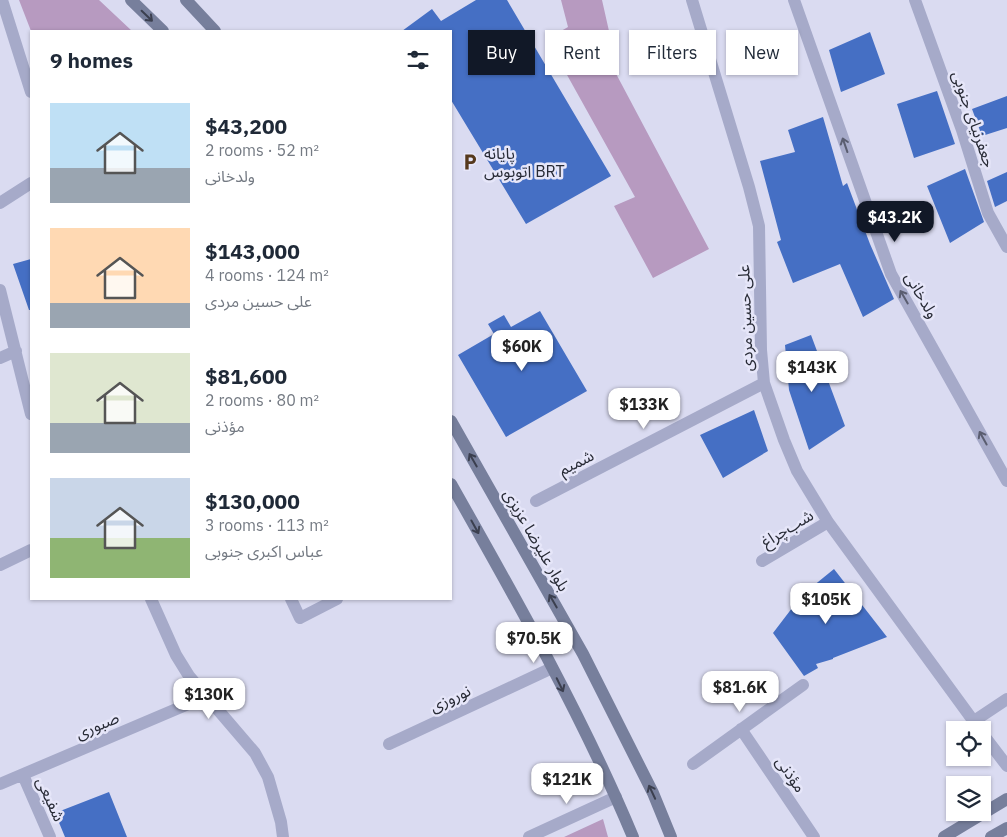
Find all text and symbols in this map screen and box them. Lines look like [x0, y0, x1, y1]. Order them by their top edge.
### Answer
one-way arrow [140, 10, 153, 22]
chip: Buy [468, 30, 535, 75]
chip: Rent [545, 30, 619, 75]
chip: Filters [629, 30, 716, 75]
chip: New [726, 30, 798, 75]
text: 9 homes [50, 46, 133, 74]
icon: filters [404, 46, 432, 74]
street label: جعفرنیای جنوبی [948, 68, 1000, 170]
text: $43,200 [205, 112, 287, 140]
icon: home [90, 123, 150, 183]
one-way arrow [840, 138, 849, 154]
text: 2 rooms · 52 m² [205, 140, 319, 160]
place label: پایانه اتوبوس BRT [484, 143, 565, 181]
parking icon: پایانه اتوبوس BRT [460, 152, 480, 172]
text: ولدخانی [205, 166, 255, 186]
pin: $43.2K [854, 200, 936, 243]
text: $43.2K [868, 207, 922, 227]
text: $143,000 [205, 237, 300, 265]
icon: home [90, 248, 150, 308]
street label: علی حسین مردی [733, 264, 757, 372]
text: 4 rooms · 124 m² [205, 265, 329, 285]
street label: ولدخانی [901, 268, 943, 322]
one-way arrow [898, 290, 908, 304]
text: علی حسین مردی [205, 291, 312, 311]
pin: $60K [492, 330, 552, 372]
text: $60K [502, 336, 542, 356]
pin: $143K [777, 350, 847, 393]
text: $143K [787, 357, 837, 377]
text: $81,600 [205, 362, 287, 390]
icon: home [90, 373, 150, 433]
pin: $133K [609, 388, 679, 430]
text: 2 rooms · 80 m² [205, 390, 319, 410]
text: $133K [619, 394, 669, 414]
text: مؤذنی [205, 416, 245, 436]
one-way arrow [978, 432, 988, 446]
street label: شمیم [555, 445, 598, 482]
one-way arrow [468, 452, 478, 467]
street label: بلوار علیرضا عزیزی [500, 485, 574, 595]
text: $130,000 [205, 487, 300, 515]
icon: home [90, 498, 150, 558]
street label: شب‌چراغ [757, 505, 818, 554]
text: 3 rooms · 113 m² [205, 515, 329, 535]
one-way arrow [470, 519, 480, 534]
text: عباس اکبری جنوبی [205, 541, 323, 561]
pin: $105K [791, 582, 861, 625]
text: $105K [801, 589, 851, 609]
one-way arrow [548, 595, 558, 609]
pin: $70.5K [493, 622, 575, 664]
text: $70.5K [507, 628, 561, 648]
pin: $81.6K [699, 670, 781, 713]
one-way arrow [556, 677, 566, 692]
text: $81.6K [713, 677, 767, 697]
pin: $130K [174, 678, 244, 720]
street label: نوروزی [426, 680, 474, 716]
text: $130K [184, 684, 234, 704]
street label: صبوری [72, 707, 122, 743]
map controls [946, 721, 991, 821]
button: locate [946, 721, 991, 766]
street label: مؤذنی [772, 752, 810, 796]
pin: $121K [532, 762, 602, 805]
text: $121K [542, 769, 592, 789]
street label: شفیعی [32, 774, 70, 824]
button: layers [946, 776, 991, 821]
one-way arrow [647, 785, 657, 800]

